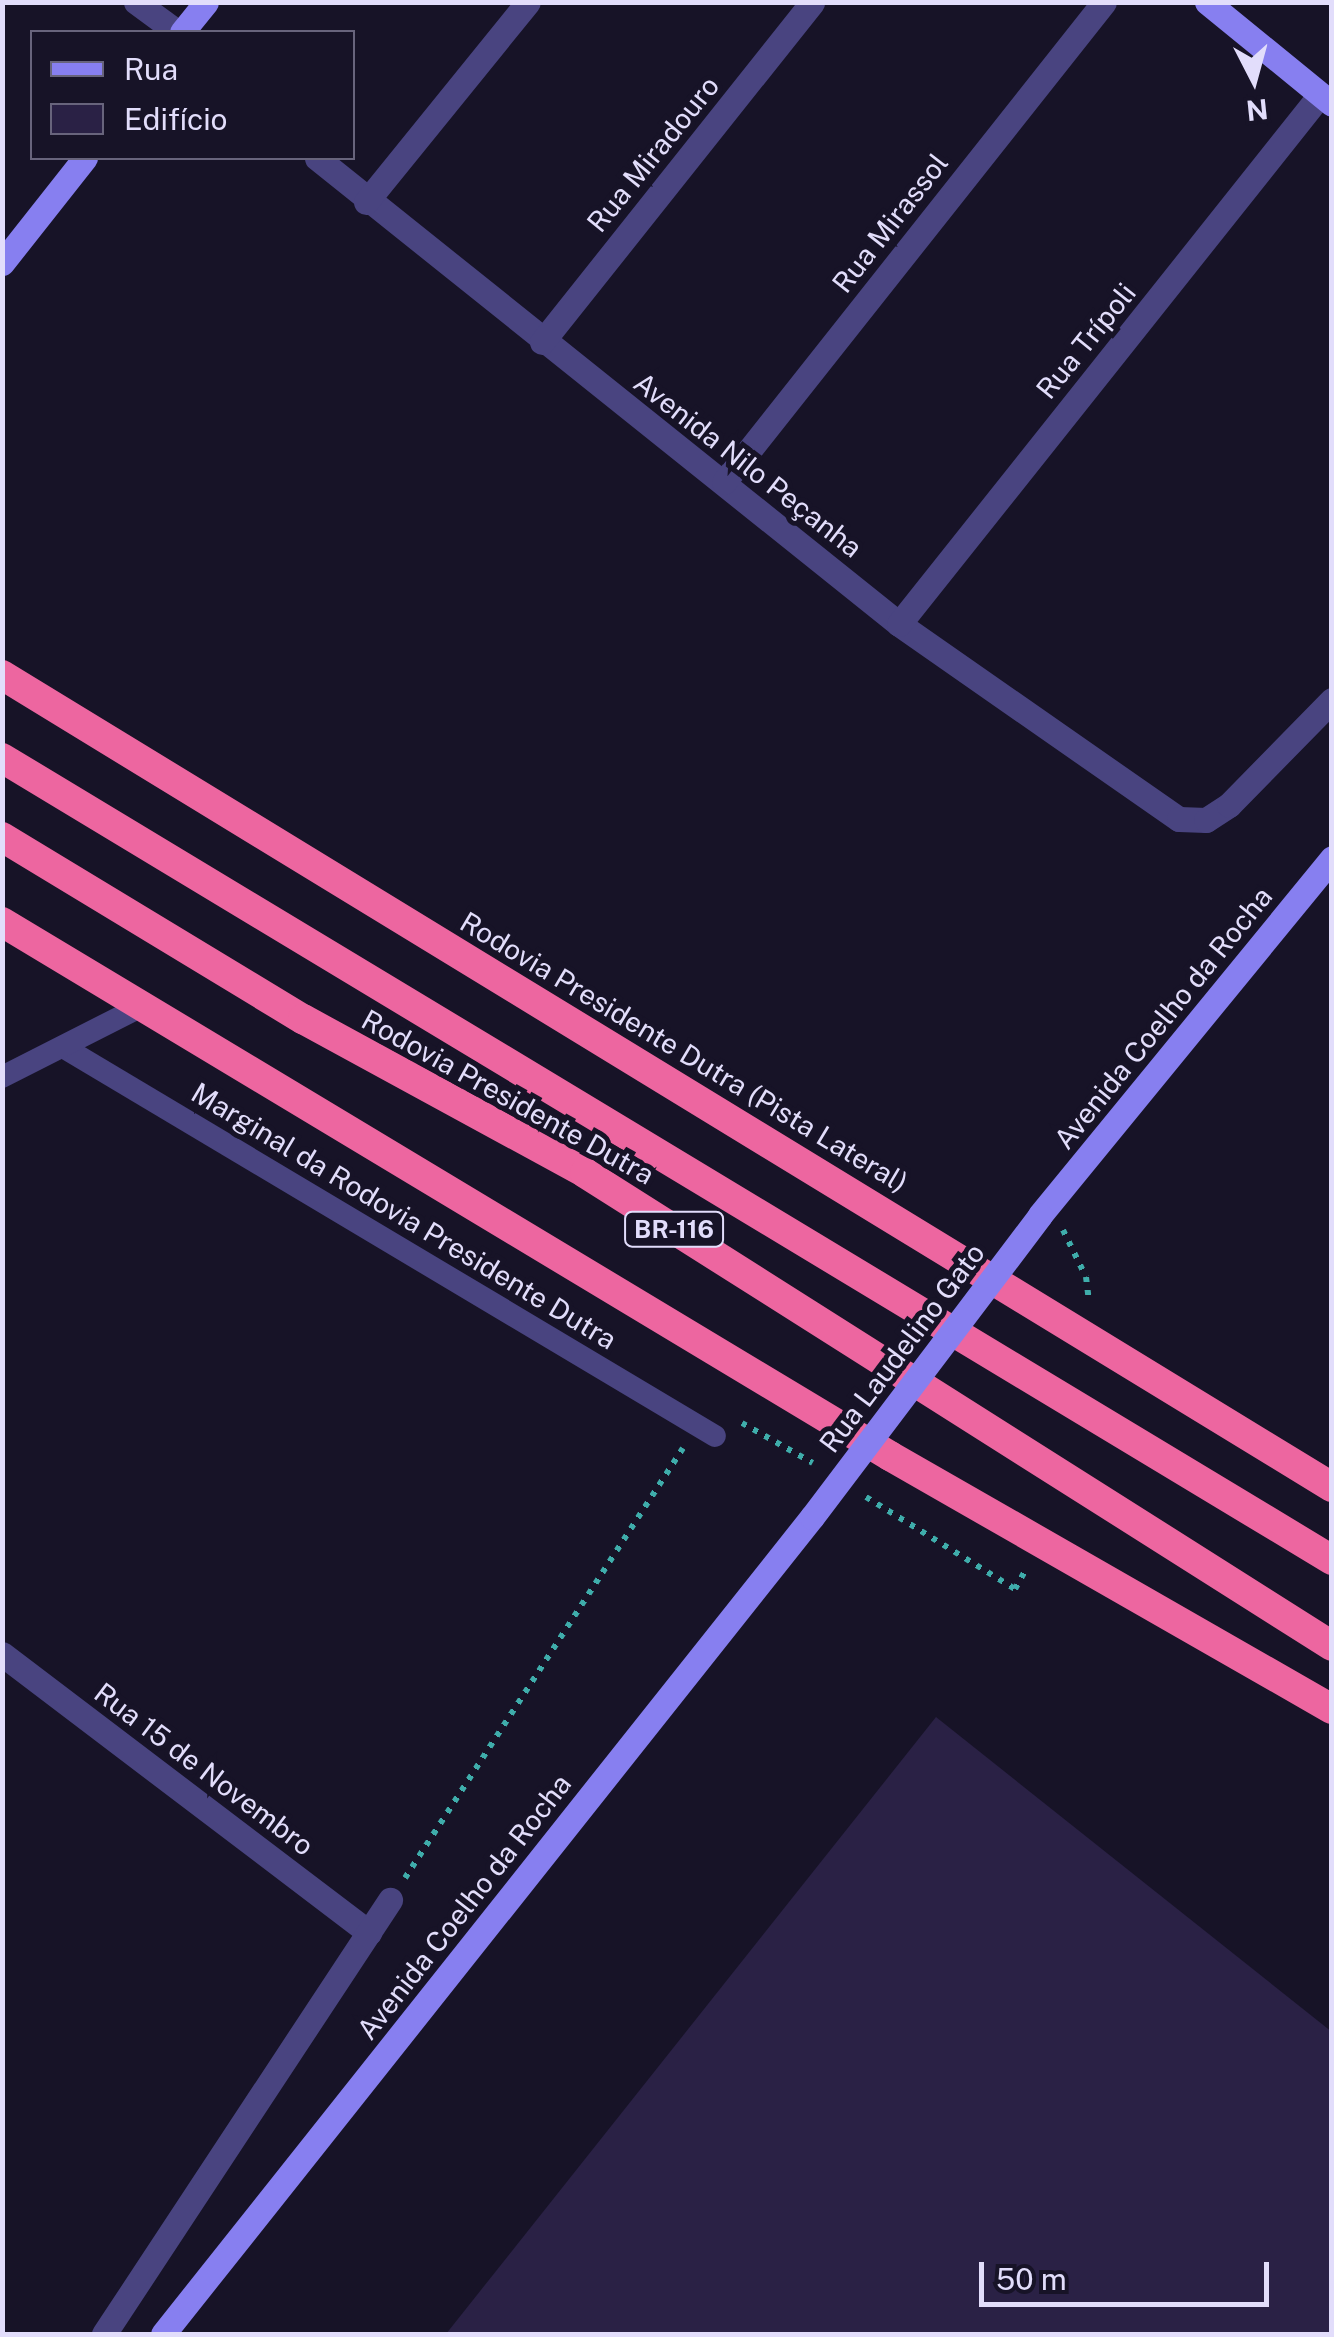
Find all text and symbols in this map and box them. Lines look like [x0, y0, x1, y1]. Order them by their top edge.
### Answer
legend [30, 30, 355, 160]
north arrow [1204, 30, 1304, 130]
text: Rua [124, 51, 178, 87]
street label: Rua Miradouro [580, 69, 726, 239]
text: N [1245, 93, 1270, 128]
text: Edifício [124, 101, 228, 137]
street label: Rua Mirassol [825, 147, 955, 299]
street label: Rua Trípoli [1029, 277, 1143, 405]
street label: Avenida Nilo Peçanha [627, 365, 869, 565]
street label: Avenida Coelho da Rocha [1047, 880, 1279, 1156]
street label: Rodovia Presidente Dutra (Pista Lateral) [454, 905, 914, 1199]
street label: Rodovia Presidente Dutra [356, 1003, 660, 1191]
street label: Marginal da Rodovia Presidente Dutra [185, 1075, 623, 1357]
road number: BR-116 [624, 1209, 724, 1249]
street label: Rua Laudelino Gato [812, 1237, 992, 1459]
street label: Rua 15 de Novembro [88, 1675, 320, 1863]
street label: Avenida Coelho da Rocha [350, 1767, 578, 2047]
scale bar [984, 2242, 1274, 2304]
text: 50 m [996, 2261, 1067, 2297]

